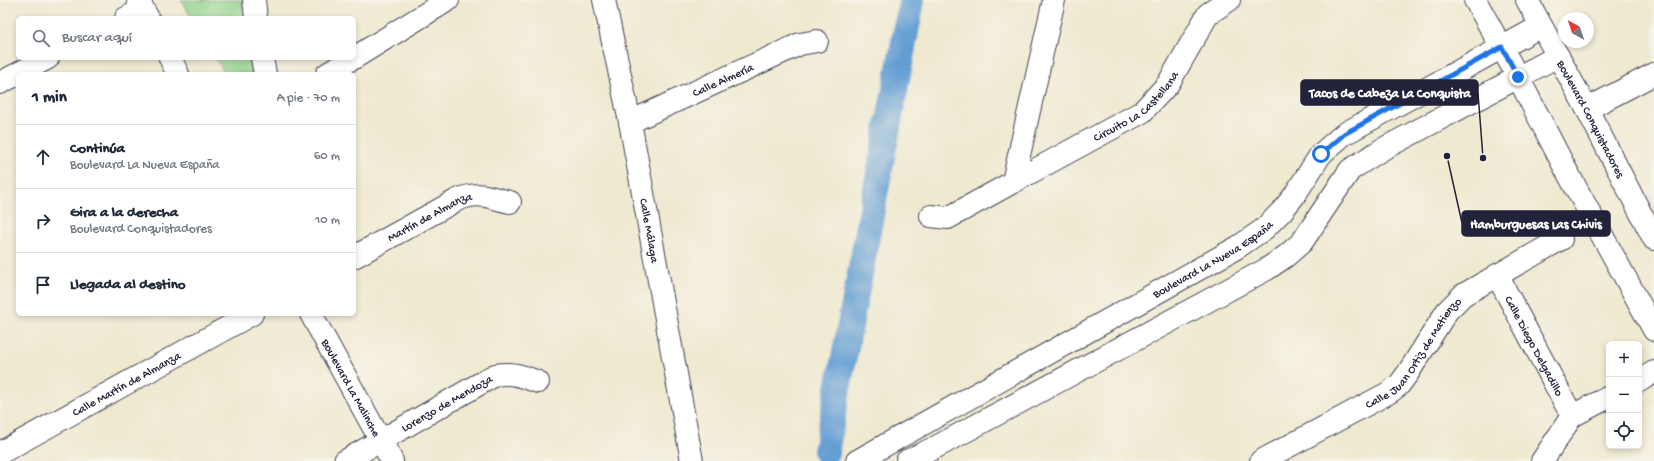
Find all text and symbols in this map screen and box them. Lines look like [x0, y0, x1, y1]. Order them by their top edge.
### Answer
north arrow [1558, 12, 1594, 48]
search box [16, 16, 356, 60]
icon: search [30, 27, 52, 49]
text: Buscar aquí [62, 29, 132, 47]
street label: Boulevard Conquistadores [1552, 58, 1627, 181]
street label: Calle Almería [691, 61, 757, 101]
route end [1509, 68, 1527, 86]
street label: Circuito La Castellana [1092, 69, 1183, 146]
callout: Tacos de Cabeza La Conquista [1301, 80, 1478, 105]
text: Tacos de Cabeza La Conquista [1308, 87, 1472, 102]
text: 1 min [32, 88, 67, 108]
text: A pie · 70 m [277, 91, 340, 106]
text: Continúa [70, 140, 125, 158]
route start [1312, 145, 1330, 163]
icon: ahead [32, 146, 54, 168]
text: 60 m [314, 149, 340, 164]
text: Boulevard La Nueva España [70, 158, 220, 173]
street label: Martín de Almanza [386, 191, 474, 246]
street label: Calle Málaga [635, 197, 661, 265]
text: Gira a la derecha [70, 204, 178, 222]
icon: right [32, 210, 54, 232]
callout: Hamburguesas Las Chivis [1462, 211, 1610, 236]
text: 10 m [315, 213, 340, 228]
text: Hamburguesas Las Chivis [1470, 218, 1603, 233]
street label: Boulevard La Nueva España [1150, 219, 1277, 303]
text: Boulevard Conquistadores [70, 222, 212, 237]
icon: arrive [32, 274, 54, 296]
text: Llegada al destino [70, 276, 186, 294]
street label: Calle Diego Delgadillo [1500, 294, 1565, 399]
street label: Calle Juan Ortiz de Matienzo [1364, 295, 1465, 413]
street label: Boulevard La Malinche [317, 336, 383, 441]
map controls [1606, 341, 1642, 449]
button: + [1606, 341, 1642, 377]
street label: Calle Martín de Almanza [70, 350, 184, 421]
street label: Lorenzo de Mendoza [399, 373, 496, 436]
button: − [1606, 377, 1642, 413]
button: locate [1606, 413, 1642, 449]

